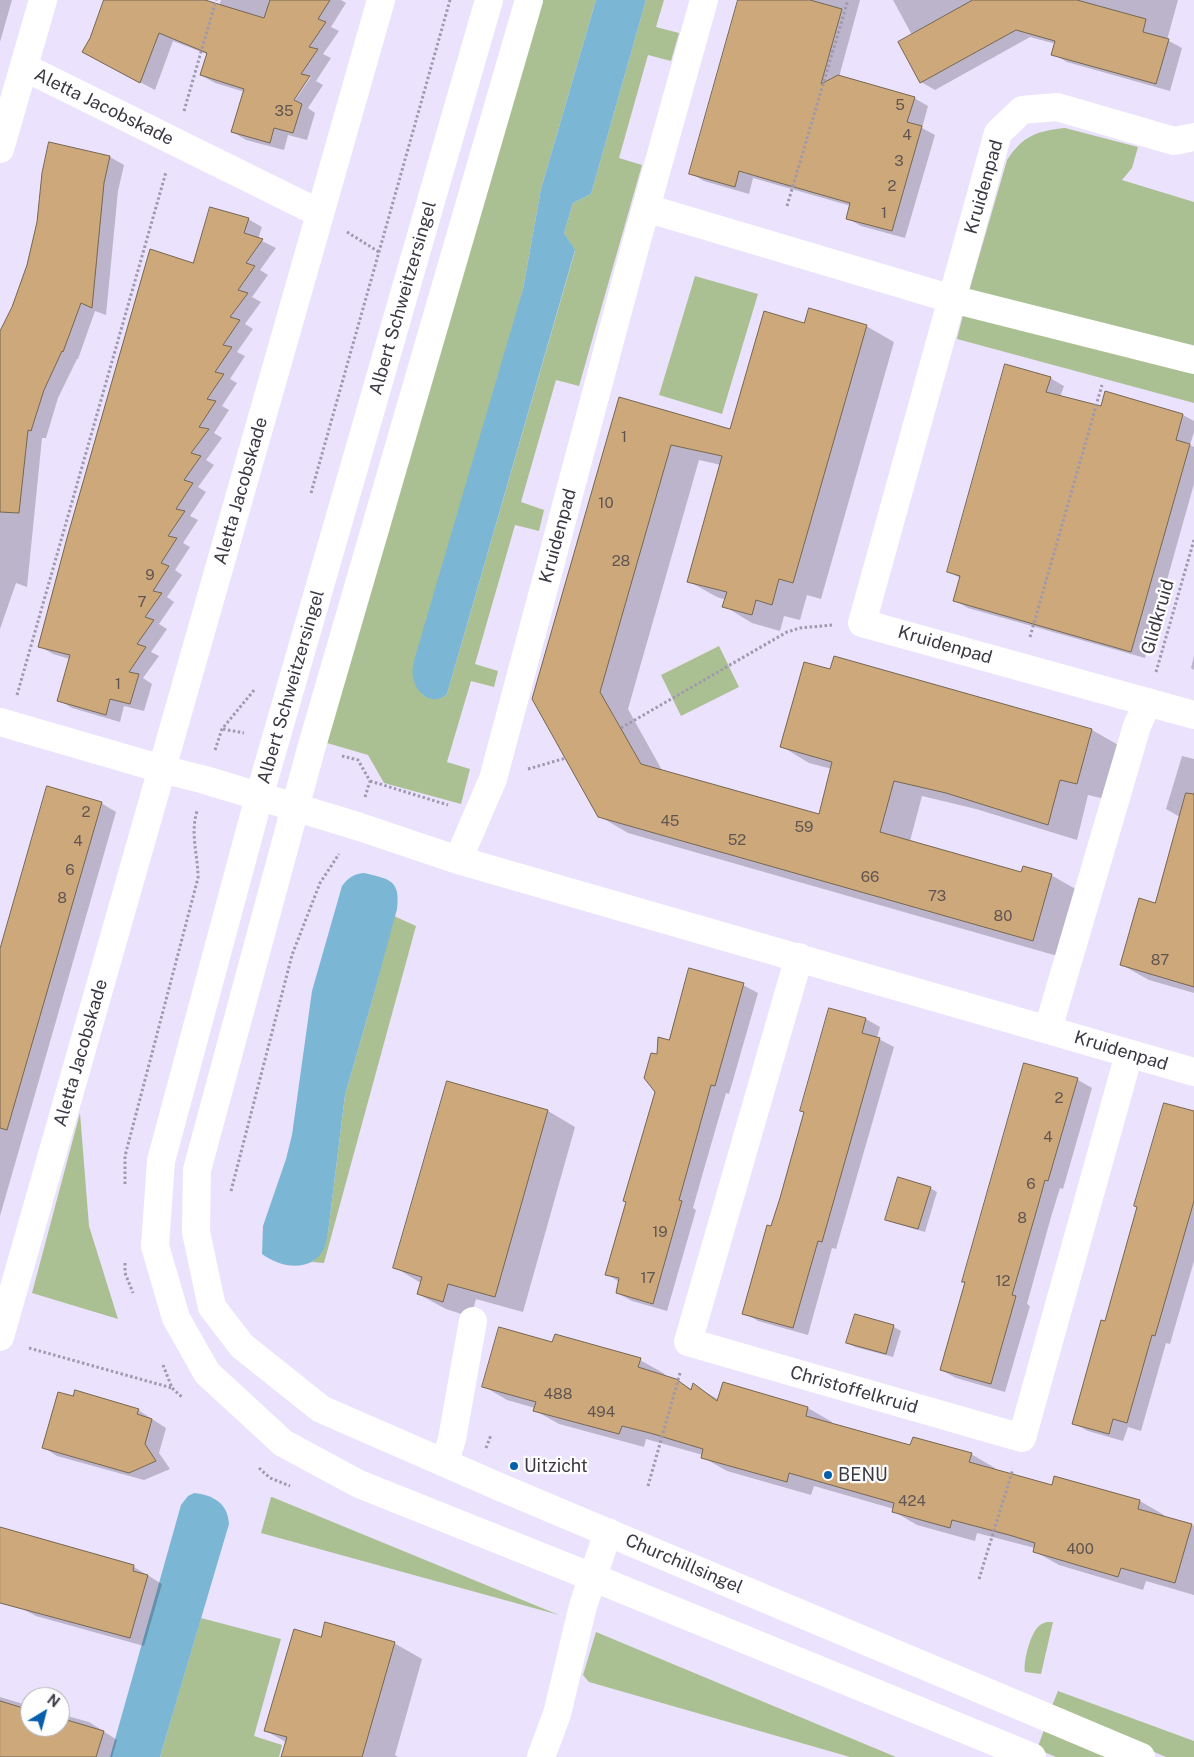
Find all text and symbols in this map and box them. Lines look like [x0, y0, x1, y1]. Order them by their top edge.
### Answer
street label: Aletta Jacobskade [31, 64, 177, 150]
house number: 5 [895, 96, 905, 114]
house number: 35 [274, 102, 294, 120]
house number: 4 [902, 126, 912, 144]
street label: Kruidenpad [960, 137, 1008, 237]
house number: 3 [894, 152, 904, 170]
house number: 2 [888, 177, 896, 195]
street label: Albert Schweitzersingel [365, 198, 441, 398]
house number: 1 [881, 204, 887, 222]
street label: Aletta Jacobskade [210, 415, 272, 567]
house number: 1 [621, 428, 627, 446]
street label: Kruidenpad [535, 486, 581, 586]
house number: 10 [598, 494, 614, 512]
house number: 28 [612, 552, 630, 570]
house number: 9 [145, 566, 155, 584]
street label: Glidkruid [1137, 577, 1179, 657]
street label: Albert Schweitzersingel [253, 587, 329, 787]
house number: 7 [137, 593, 147, 611]
street label: Kruidenpad [895, 621, 995, 669]
house number: 1 [115, 675, 121, 693]
house number: 2 [82, 803, 90, 821]
house number: 45 [661, 812, 679, 830]
house number: 59 [795, 818, 813, 836]
house number: 52 [728, 831, 746, 849]
house number: 4 [73, 832, 83, 850]
house number: 6 [65, 861, 75, 879]
house number: 66 [861, 868, 879, 886]
house number: 73 [928, 887, 946, 905]
house number: 8 [57, 889, 67, 907]
house number: 80 [994, 907, 1012, 925]
house number: 87 [1151, 951, 1169, 969]
street label: Aletta Jacobskade [50, 977, 112, 1129]
street label: Kruidenpad [1071, 1026, 1171, 1076]
house number: 2 [1055, 1089, 1063, 1107]
house number: 4 [1043, 1128, 1053, 1146]
house number: 6 [1026, 1175, 1036, 1193]
house number: 8 [1017, 1209, 1027, 1227]
house number: 19 [652, 1223, 668, 1241]
house number: 17 [640, 1269, 656, 1287]
house number: 12 [995, 1272, 1011, 1290]
street label: Christoffelkruid [788, 1361, 920, 1419]
house number: 488 [544, 1385, 572, 1403]
house number: 494 [587, 1403, 615, 1421]
place label: Uitzicht [524, 1455, 588, 1477]
marker: Uitzicht [508, 1460, 520, 1472]
place label: BENU [838, 1464, 888, 1486]
marker: BENU [822, 1469, 834, 1481]
house number: 424 [898, 1492, 926, 1510]
street label: Churchillsingel [622, 1529, 746, 1599]
house number: 400 [1066, 1540, 1094, 1558]
north arrow [20, 1687, 70, 1737]
text: N [44, 1691, 63, 1710]

